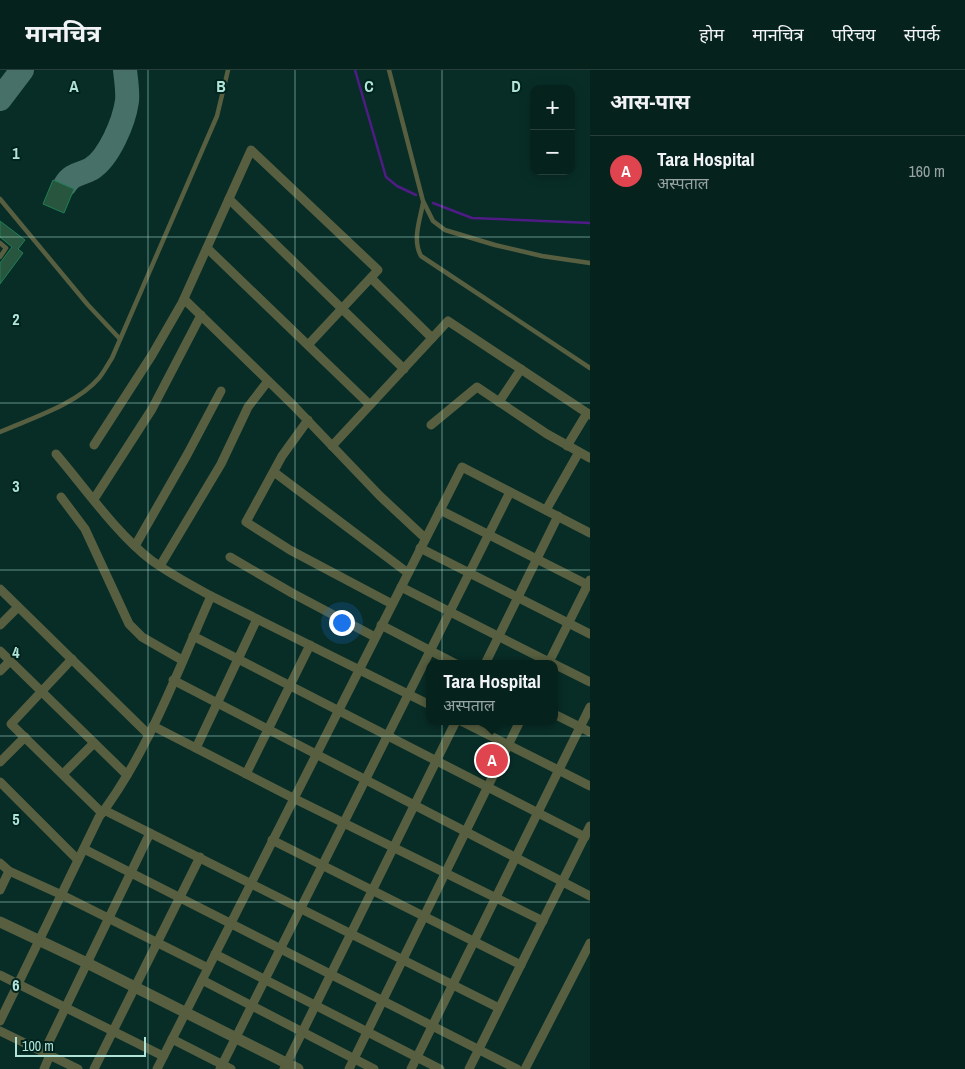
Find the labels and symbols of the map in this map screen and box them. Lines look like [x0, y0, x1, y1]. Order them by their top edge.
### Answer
text: A [69, 75, 79, 97]
text: B [216, 75, 226, 97]
text: C [364, 75, 374, 97]
text: D [511, 75, 521, 97]
text: 1 [12, 142, 20, 164]
text: 2 [12, 308, 20, 330]
text: 3 [12, 475, 20, 497]
your location [329, 610, 355, 636]
text: 4 [12, 641, 20, 663]
pin: A [476, 741, 508, 779]
text: 5 [12, 808, 20, 830]
text: 6 [12, 974, 20, 996]
scale bar [15, 1034, 146, 1057]

